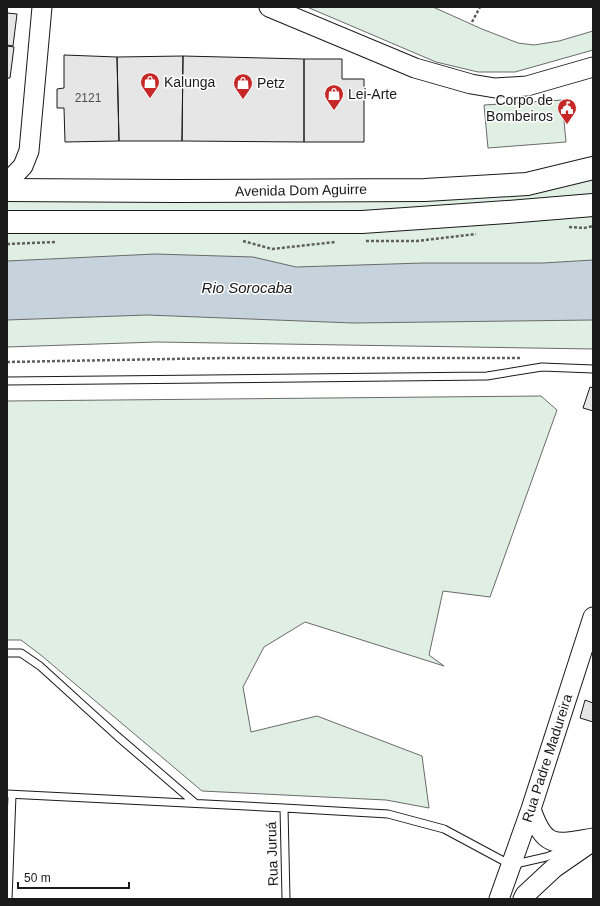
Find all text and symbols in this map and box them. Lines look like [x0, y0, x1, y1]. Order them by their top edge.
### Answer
shop icon: Kalunga [139, 71, 161, 99]
shop icon: Petz [232, 72, 254, 100]
place label: Kalunga [164, 74, 216, 90]
place label: Petz [257, 75, 285, 91]
shop icon: Lei-Arte [323, 83, 345, 111]
place label: Lei-Arte [348, 86, 397, 102]
house number: 2121 [75, 91, 102, 105]
place label: Corpo de Bombeiros [486, 92, 553, 124]
public building icon: Corpo de Bombeiros [556, 97, 578, 125]
street label: Avenida Dom Aguirre [235, 181, 367, 199]
water label: Rio Sorocaba [202, 279, 292, 296]
street label: Rua Padre Madureira [519, 692, 575, 824]
street label: Rua Juruá [263, 821, 281, 887]
scale bar [18, 864, 129, 890]
text: 50 m [24, 871, 51, 885]

